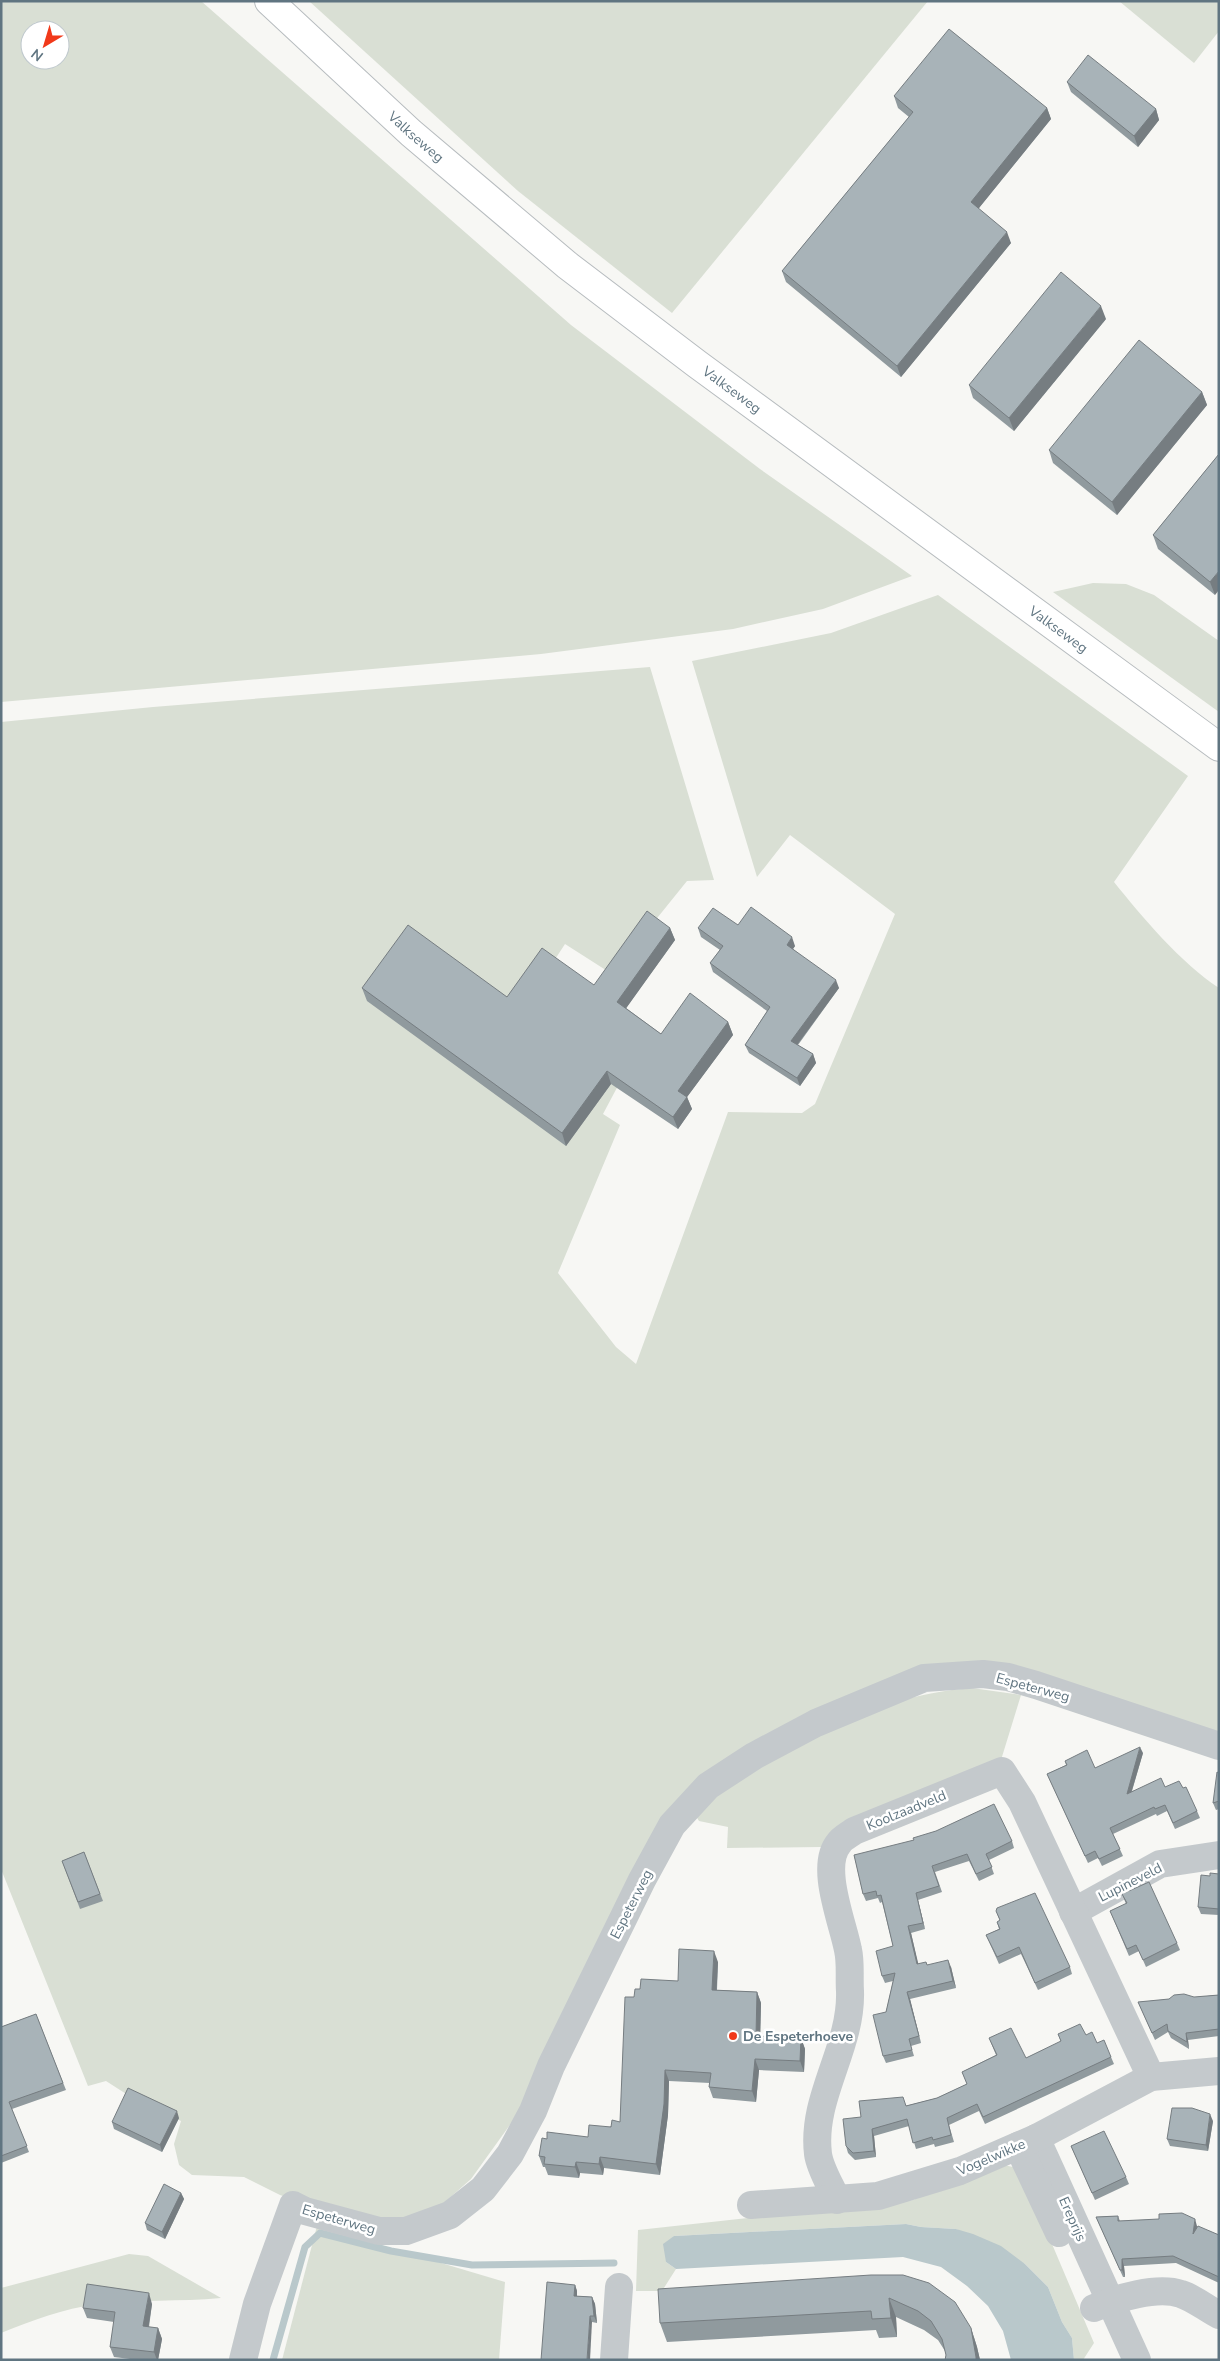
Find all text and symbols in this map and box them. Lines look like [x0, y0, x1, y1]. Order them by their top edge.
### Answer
north arrow [20, 20, 70, 70]
text: N [27, 44, 47, 66]
street label: Valkseweg [383, 106, 448, 167]
street label: Valkseweg [698, 361, 765, 418]
street label: Valkseweg [1024, 601, 1092, 658]
street label: Espeterweg [994, 1669, 1072, 1706]
street label: Koolzaadveld [863, 1786, 949, 1835]
street label: Lupineveld [1095, 1858, 1165, 1907]
street label: Espeterweg [606, 1866, 657, 1942]
place label: De Espeterhoeve [743, 2027, 853, 2046]
marker: De Espeterhoeve [727, 2030, 739, 2042]
street label: Vogelwikke [953, 2135, 1028, 2181]
street label: Ereprijs [1054, 2194, 1091, 2245]
street label: Espeterweg [300, 2200, 378, 2239]

